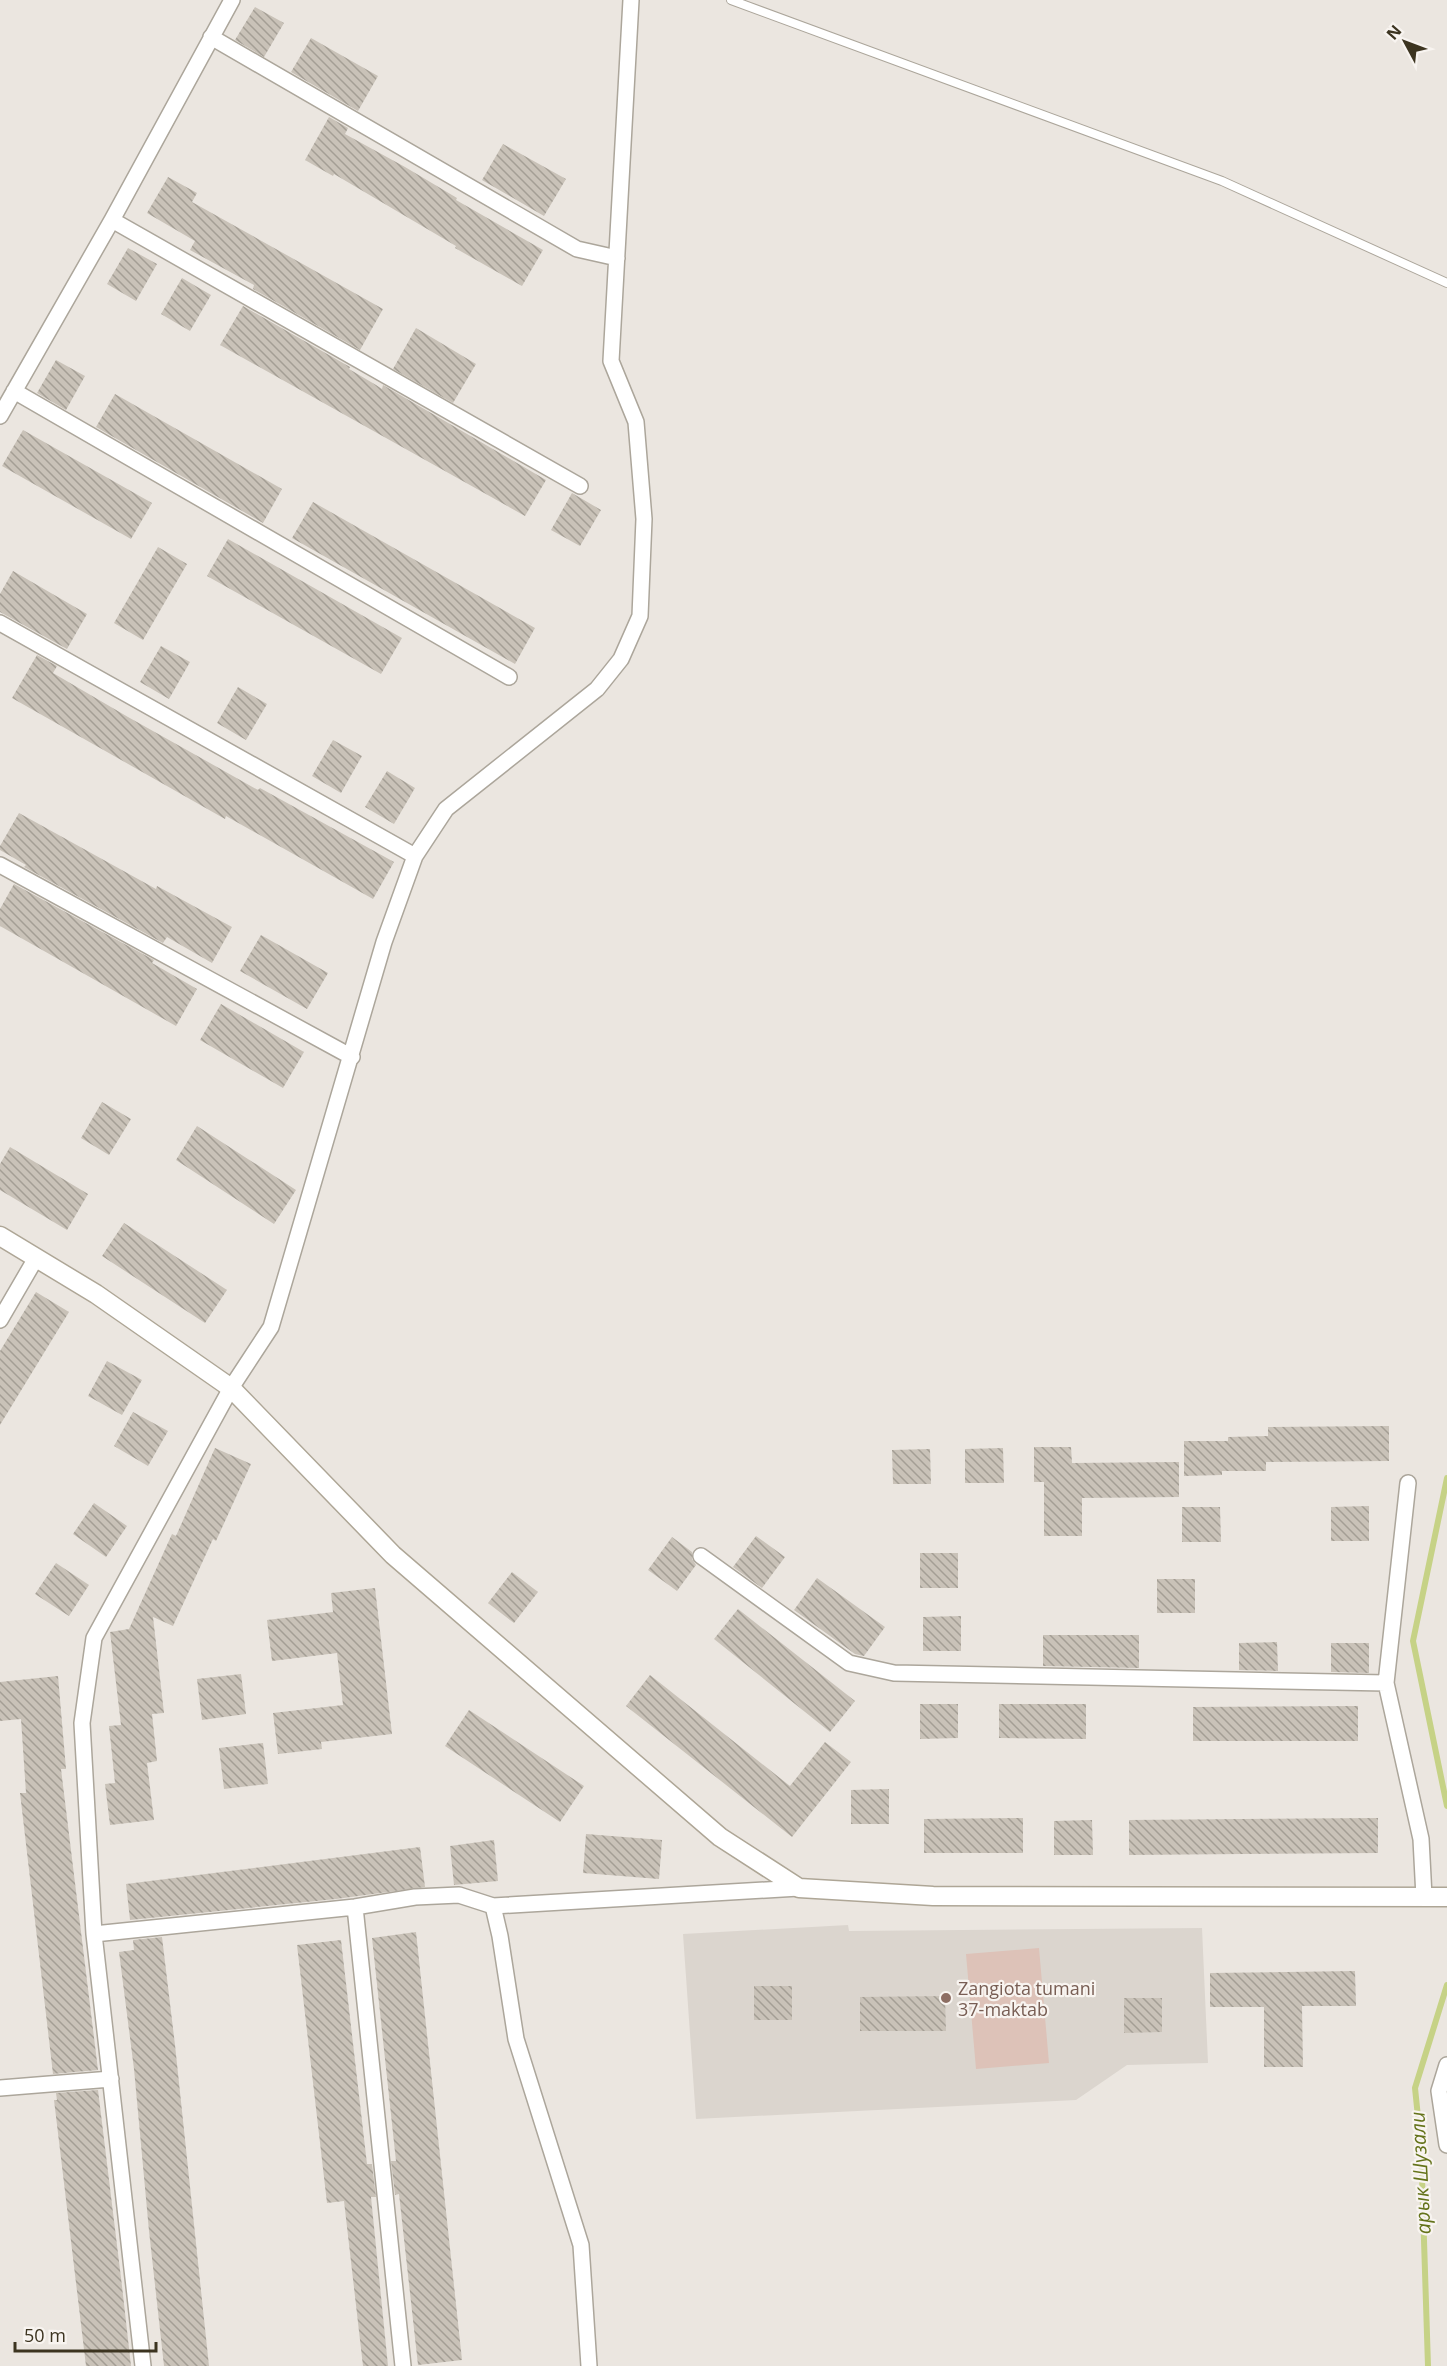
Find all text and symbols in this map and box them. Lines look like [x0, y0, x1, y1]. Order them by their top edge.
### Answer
north arrow [1375, 12, 1435, 72]
text: N [1381, 20, 1406, 44]
place label: Zangiota tumani 37-maktab [958, 1976, 1095, 2021]
marker: Zangiota tumani 37-maktab [939, 1991, 953, 2005]
water label: арык Шузали [1403, 2111, 1437, 2235]
scale bar [15, 2315, 156, 2353]
text: 50 m [24, 2323, 66, 2347]

